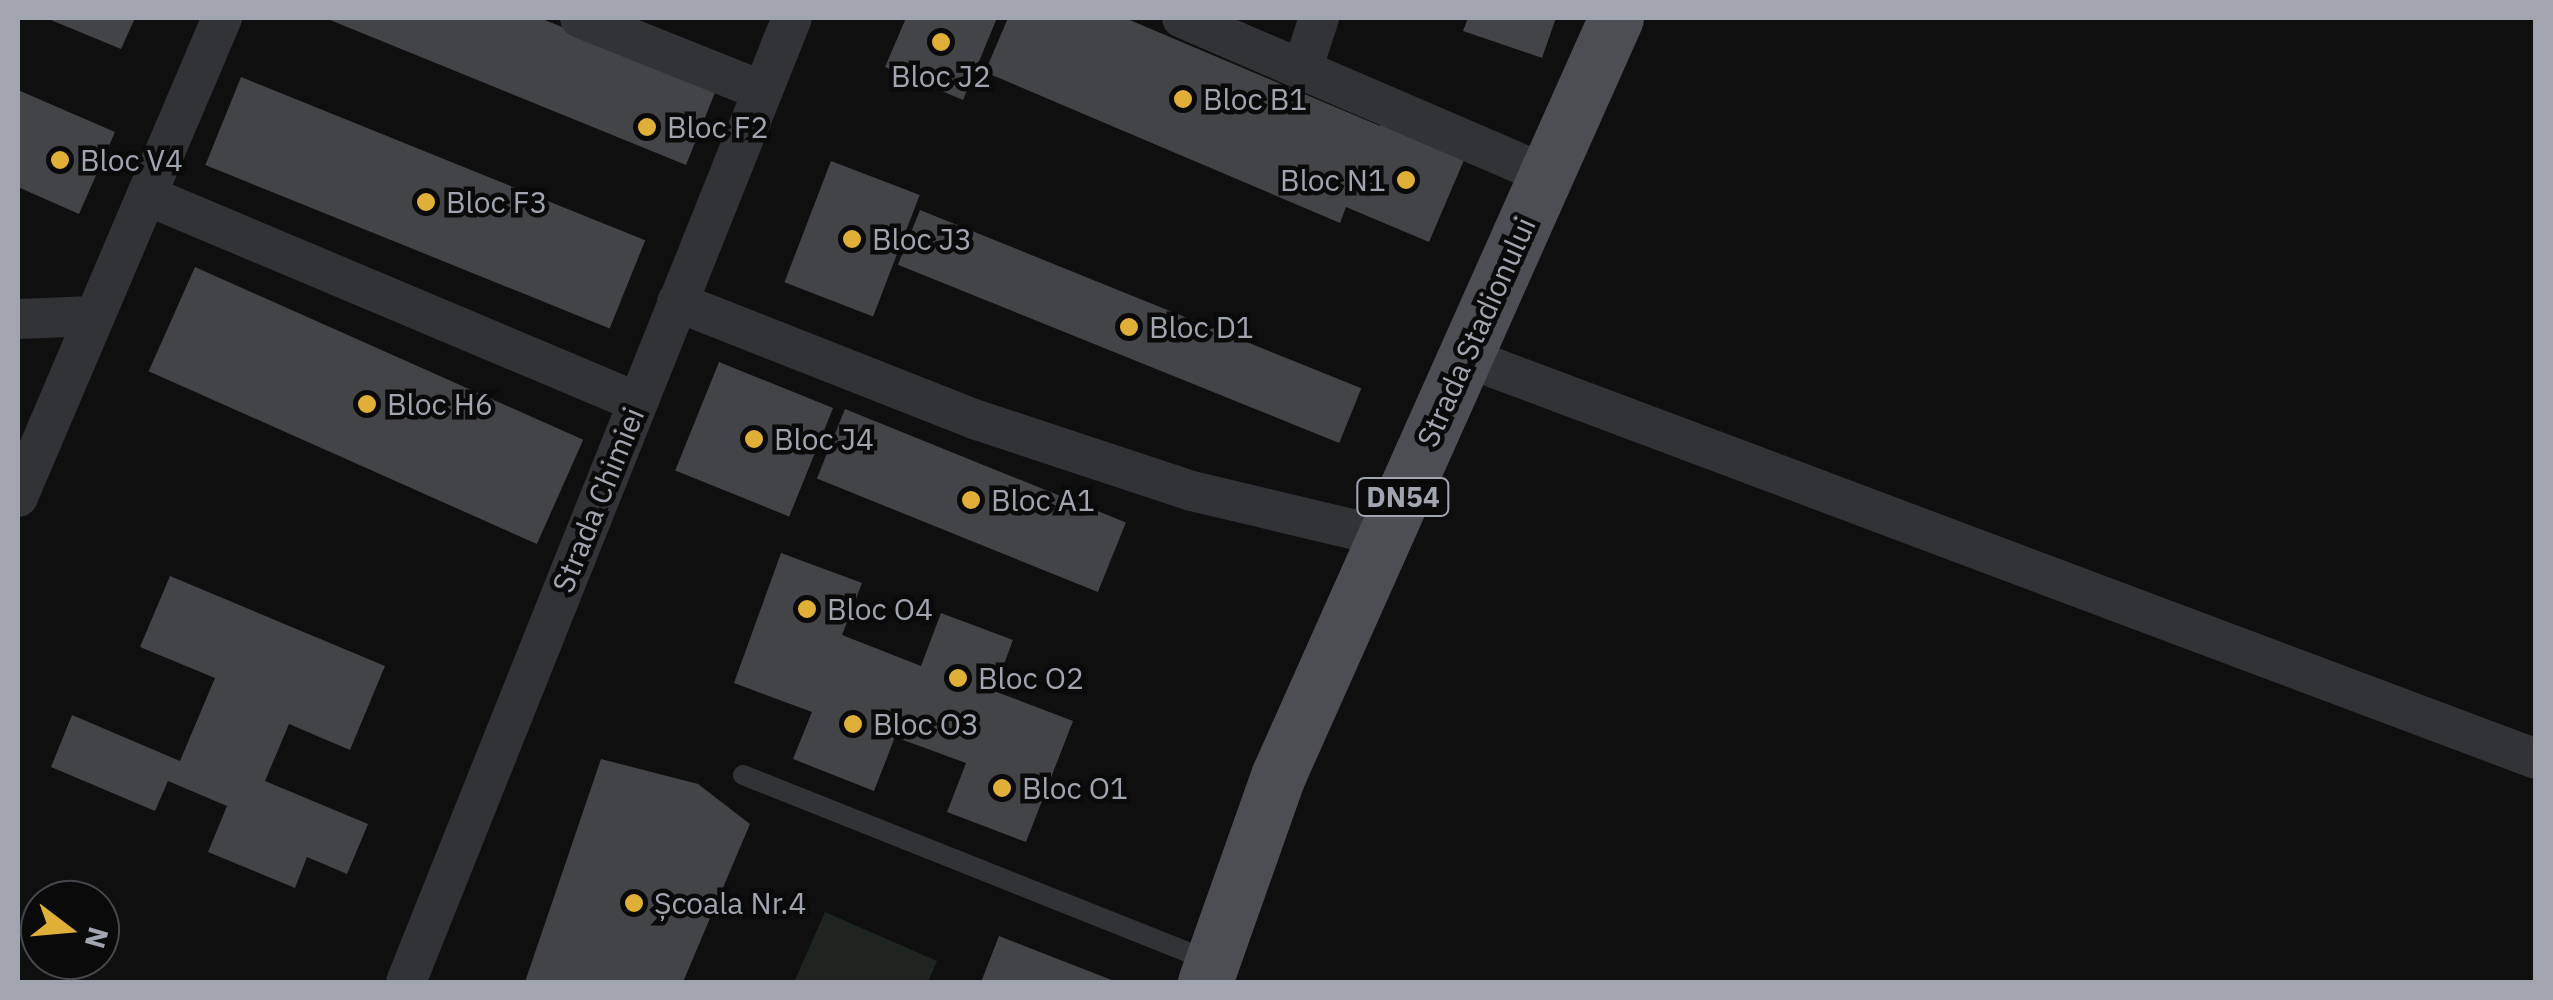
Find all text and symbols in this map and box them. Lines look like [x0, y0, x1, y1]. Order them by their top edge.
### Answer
marker: Bloc J2 [930, 31, 952, 53]
place label: Bloc J2 [891, 58, 991, 94]
place label: Bloc B1 [1203, 81, 1307, 117]
marker: Bloc B1 [1172, 88, 1194, 110]
place label: Bloc F2 [667, 109, 768, 145]
marker: Bloc F2 [636, 116, 658, 138]
place label: Bloc V4 [80, 142, 183, 178]
marker: Bloc V4 [49, 149, 71, 171]
place label: Bloc N1 [1280, 162, 1386, 198]
marker: Bloc N1 [1395, 169, 1417, 191]
place label: Bloc F3 [446, 184, 547, 220]
marker: Bloc F3 [415, 191, 437, 213]
street label: Strada Stadionului [1409, 211, 1543, 453]
place label: Bloc J3 [872, 221, 972, 257]
marker: Bloc J3 [841, 228, 863, 250]
place label: Bloc D1 [1149, 309, 1254, 345]
marker: Bloc D1 [1118, 316, 1140, 338]
place label: Bloc H6 [387, 386, 493, 422]
marker: Bloc H6 [356, 393, 378, 415]
street label: Strada Chimiei [545, 402, 651, 598]
place label: Bloc J4 [774, 421, 874, 457]
marker: Bloc J4 [743, 428, 765, 450]
road number: DN54 [1356, 474, 1450, 520]
place label: Bloc A1 [991, 482, 1095, 518]
marker: Bloc A1 [960, 489, 982, 511]
place label: Bloc O4 [827, 591, 933, 627]
marker: Bloc O4 [796, 598, 818, 620]
place label: Bloc O2 [978, 660, 1084, 696]
marker: Bloc O2 [947, 667, 969, 689]
place label: Bloc O3 [873, 706, 979, 742]
marker: Bloc O3 [842, 713, 864, 735]
place label: Bloc O1 [1022, 770, 1128, 806]
marker: Bloc O1 [991, 777, 1013, 799]
north arrow [20, 880, 120, 980]
place label: Școala Nr.4 [654, 885, 806, 921]
marker: Școala Nr.4 [623, 892, 645, 914]
text: N [77, 923, 118, 953]

